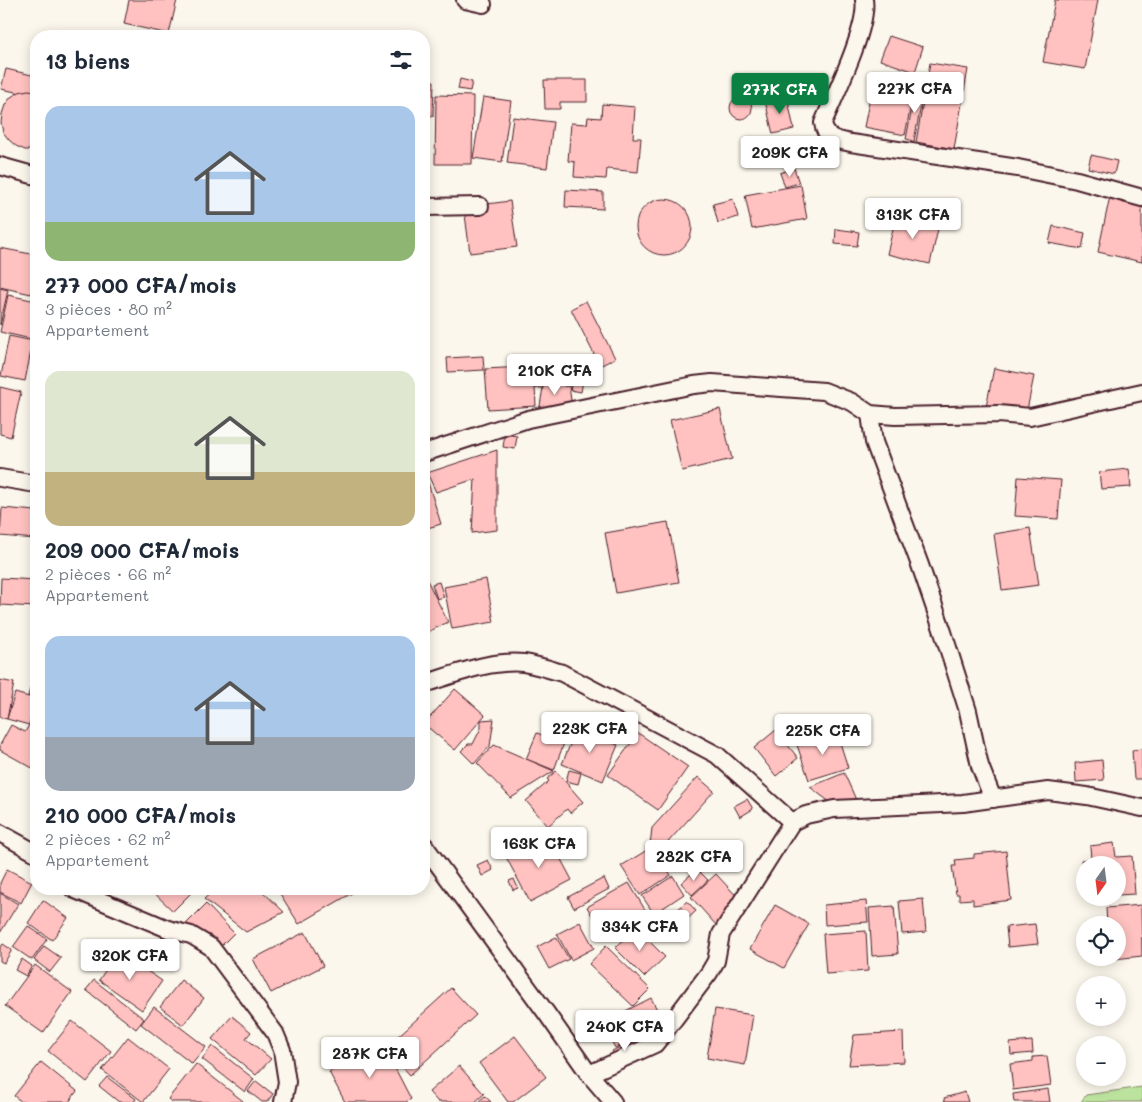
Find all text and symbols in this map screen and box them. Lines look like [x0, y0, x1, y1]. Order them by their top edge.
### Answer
icon: filters [387, 46, 415, 74]
text: 13 biens [45, 47, 130, 74]
pin: 277K CFA [728, 72, 832, 115]
pin: 227K CFA [863, 72, 967, 114]
text: 227K CFA [878, 77, 952, 98]
text: 277K CFA [743, 78, 817, 99]
pin: 209K CFA [738, 136, 842, 178]
icon: home [185, 138, 275, 228]
text: 209K CFA [752, 141, 828, 162]
pin: 313K CFA [861, 198, 965, 240]
text: 313K CFA [876, 203, 950, 224]
text: 277 000 CFA/mois [45, 271, 237, 298]
text: 3 pièces · 80 m² [45, 298, 172, 319]
text: Appartement [45, 319, 149, 340]
pin: 210K CFA [503, 354, 607, 396]
text: 210K CFA [518, 359, 592, 380]
icon: home [185, 403, 275, 493]
text: 209 000 CFA/mois [45, 536, 239, 563]
text: 2 pièces · 66 m² [45, 563, 171, 584]
text: Appartement [45, 584, 149, 605]
icon: home [185, 668, 275, 758]
pin: 223K CFA [538, 712, 642, 754]
pin: 225K CFA [771, 714, 875, 756]
text: 223K CFA [552, 717, 628, 738]
text: 225K CFA [785, 719, 861, 740]
text: 210 000 CFA/mois [45, 801, 236, 828]
pin: 163K CFA [487, 826, 591, 869]
text: 2 pièces · 62 m² [45, 828, 171, 849]
text: 163K CFA [502, 832, 576, 853]
pin: 282K CFA [642, 840, 746, 882]
text: 282K CFA [656, 845, 732, 866]
text: Appartement [45, 849, 149, 870]
north arrow [1076, 856, 1126, 906]
map controls [1076, 856, 1126, 1086]
pin: 334K CFA [588, 910, 692, 952]
text: 334K CFA [601, 915, 679, 936]
button: locate [1076, 916, 1126, 966]
pin: 320K CFA [78, 938, 182, 981]
text: 320K CFA [92, 944, 168, 965]
button: + [1076, 976, 1126, 1026]
pin: 240K CFA [573, 1010, 677, 1052]
text: 240K CFA [586, 1015, 664, 1036]
pin: 287K CFA [318, 1036, 422, 1079]
button: − [1076, 1036, 1126, 1086]
text: 287K CFA [332, 1042, 408, 1063]

